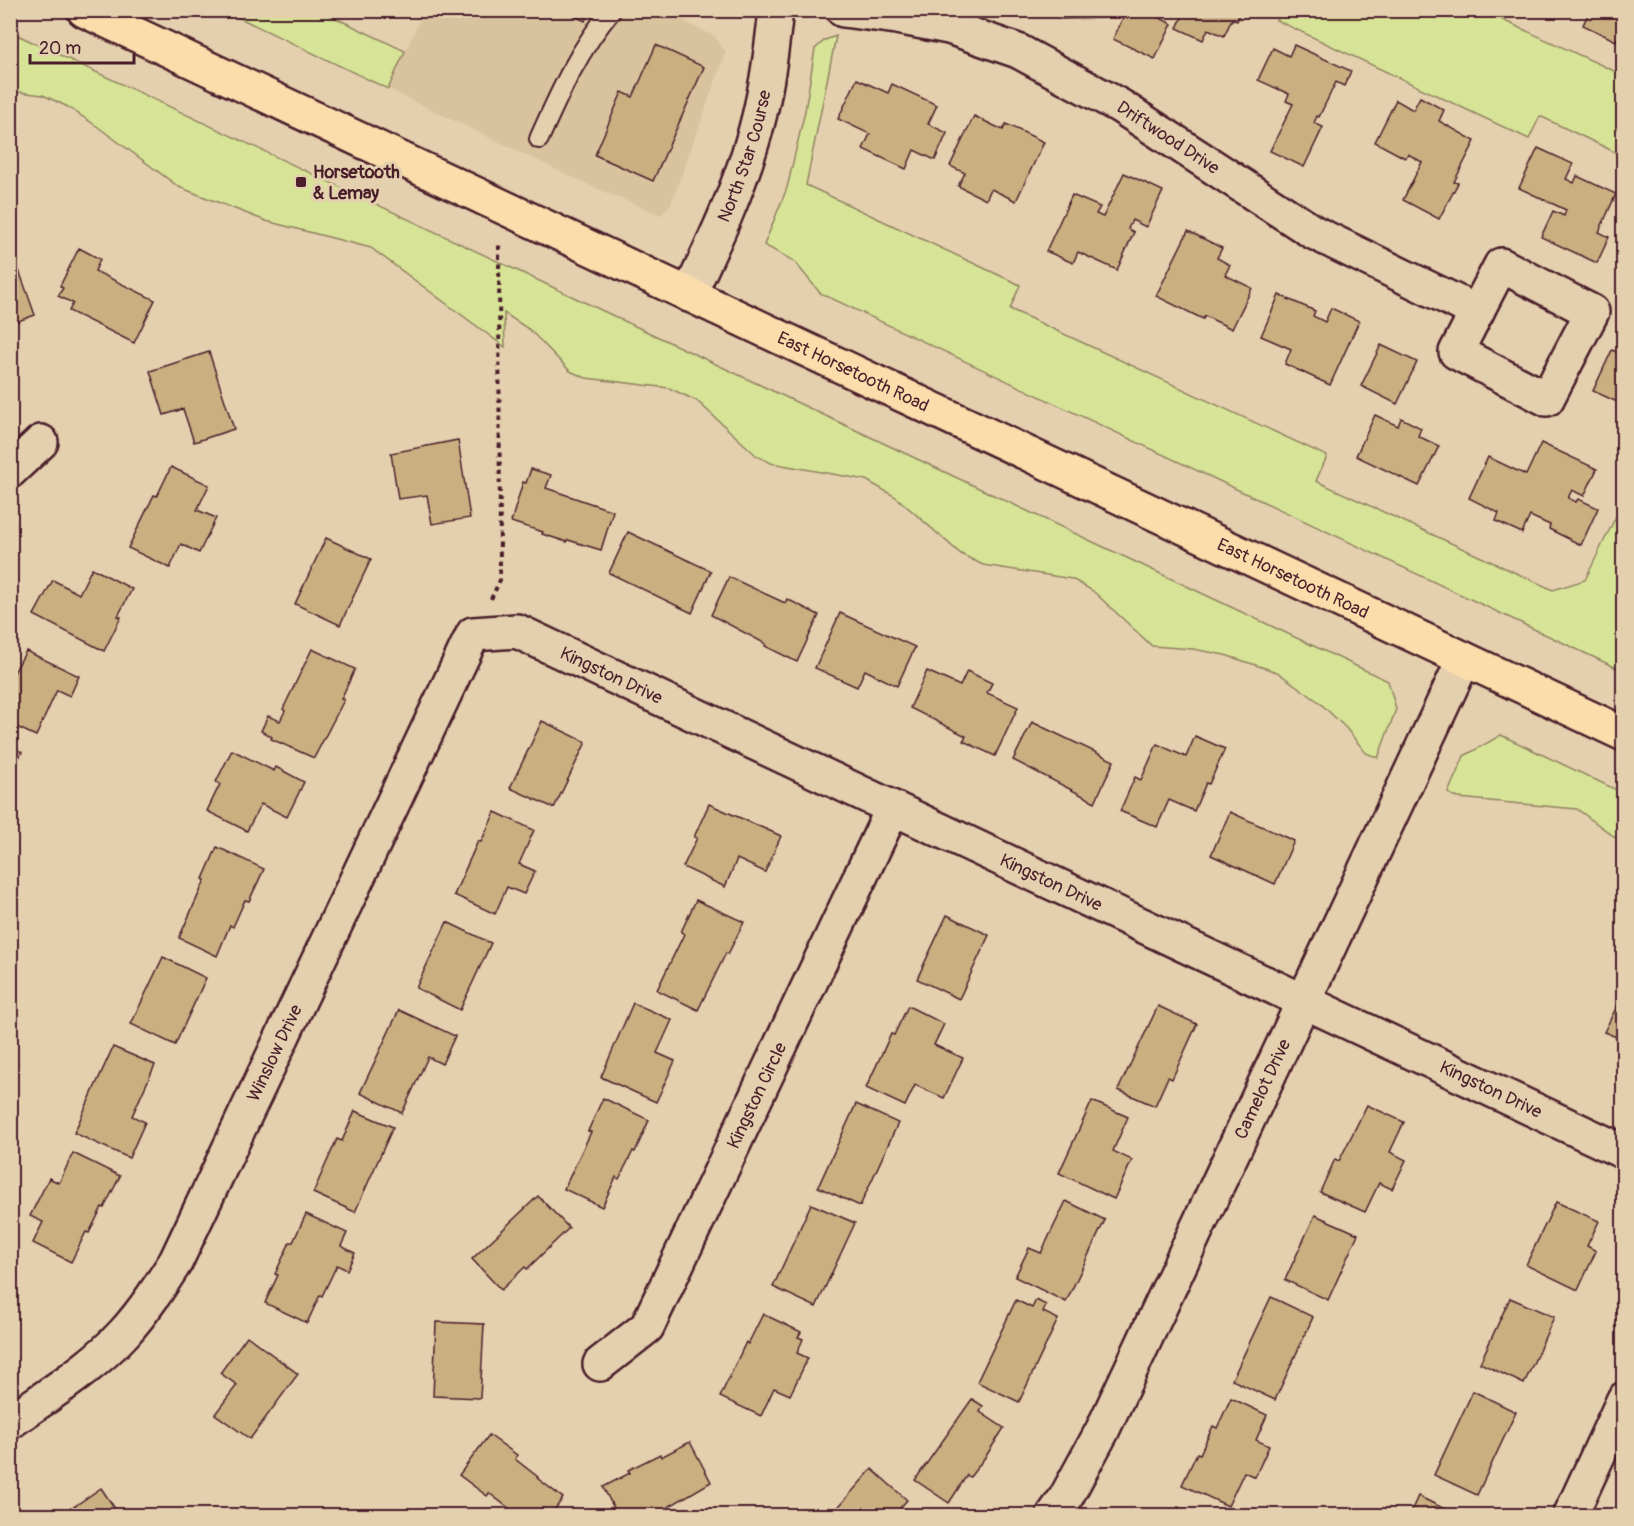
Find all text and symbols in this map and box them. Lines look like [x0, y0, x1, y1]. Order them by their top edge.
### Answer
scale bar [30, 27, 134, 65]
text: 20 m [39, 37, 81, 60]
street label: North Star Course [713, 88, 777, 226]
street label: Driftwood Drive [1112, 96, 1224, 180]
place label: Horsetooth & Lemay [313, 161, 400, 205]
marker: Horsetooth & Lemay [294, 175, 308, 189]
street label: East Horsetooth Road [773, 327, 933, 418]
street label: East Horsetooth Road [1213, 533, 1372, 624]
street label: Kingston Drive [556, 642, 666, 710]
street label: Kingston Drive [996, 849, 1106, 917]
street label: Winslow Drive [242, 1001, 308, 1105]
street label: Camelot Drive [1230, 1035, 1296, 1143]
street label: Kingston Circle [722, 1039, 792, 1153]
street label: Kingston Drive [1436, 1056, 1546, 1124]

